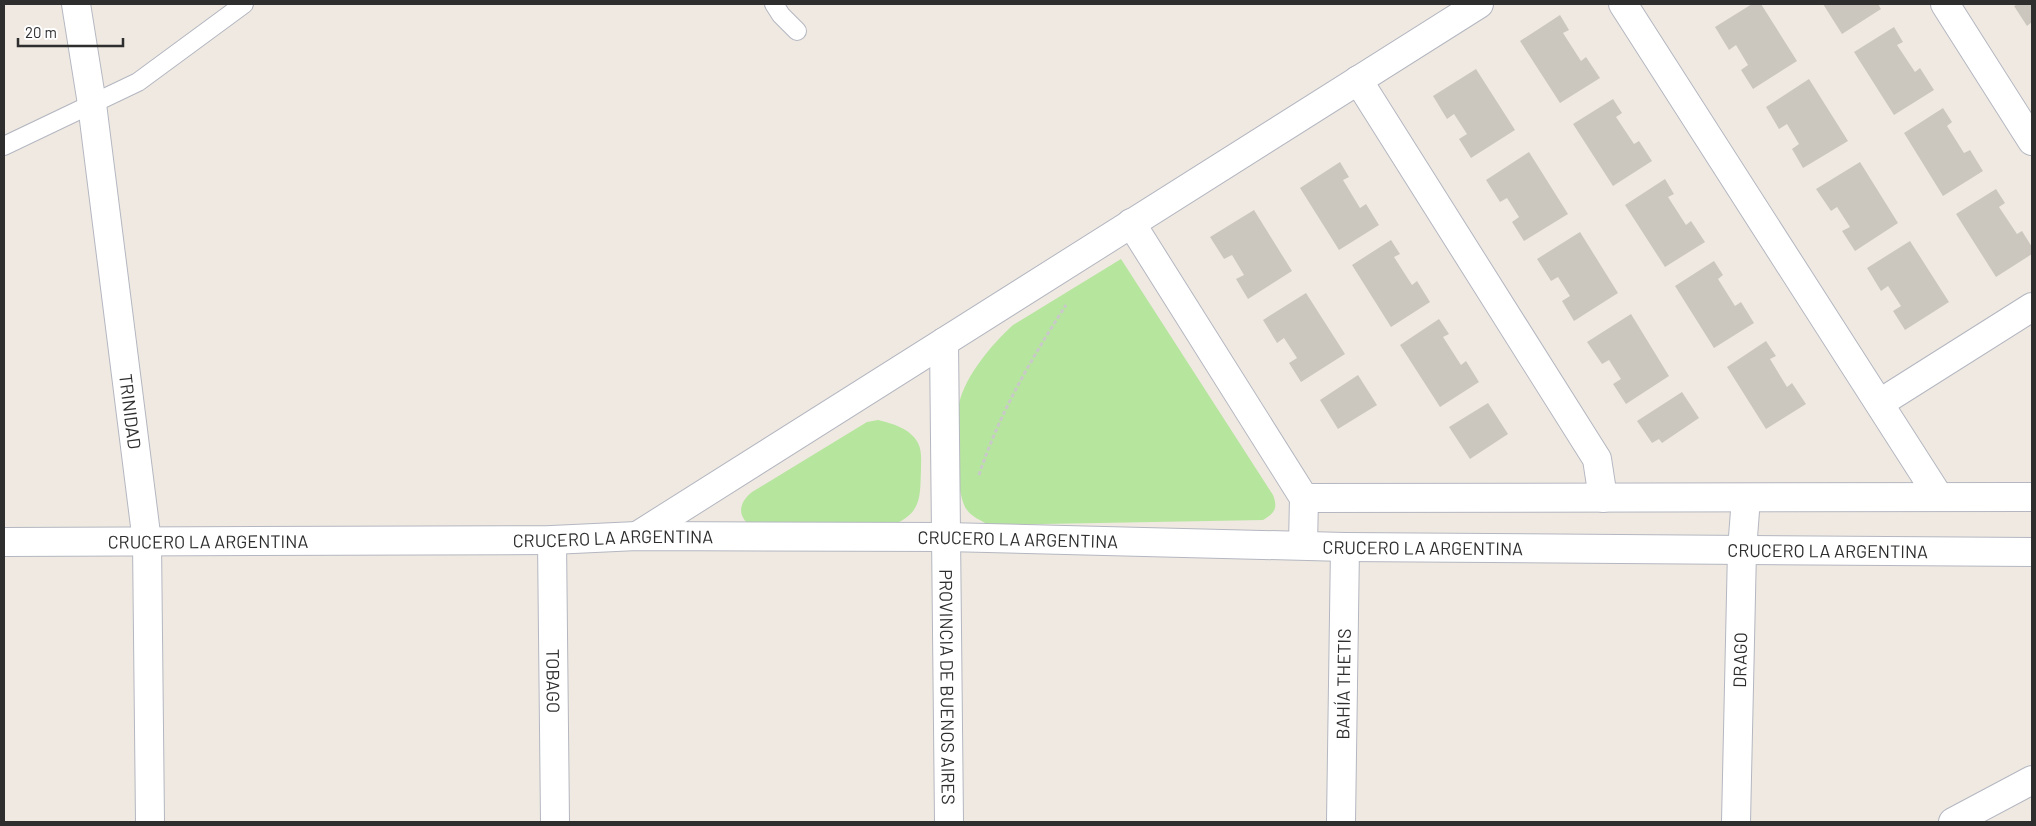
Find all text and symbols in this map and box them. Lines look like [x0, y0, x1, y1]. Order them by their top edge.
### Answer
scale bar [18, 15, 122, 47]
text: 20 m [25, 23, 57, 41]
street label: TRINIDAD [115, 372, 146, 450]
street label: CRUCERO LA ARGENTINA [513, 525, 713, 551]
street label: CRUCERO LA ARGENTINA [918, 526, 1119, 552]
street label: CRUCERO LA ARGENTINA [108, 530, 308, 553]
street label: CRUCERO LA ARGENTINA [1322, 535, 1523, 559]
street label: CRUCERO LA ARGENTINA [1727, 539, 1928, 562]
street label: PROVINCIA DE BUENOS AIRES [935, 569, 960, 805]
street label: BAHÍA THETIS [1331, 628, 1355, 740]
street label: DRAGO [1728, 632, 1751, 688]
street label: TOBAGO [542, 649, 565, 713]

